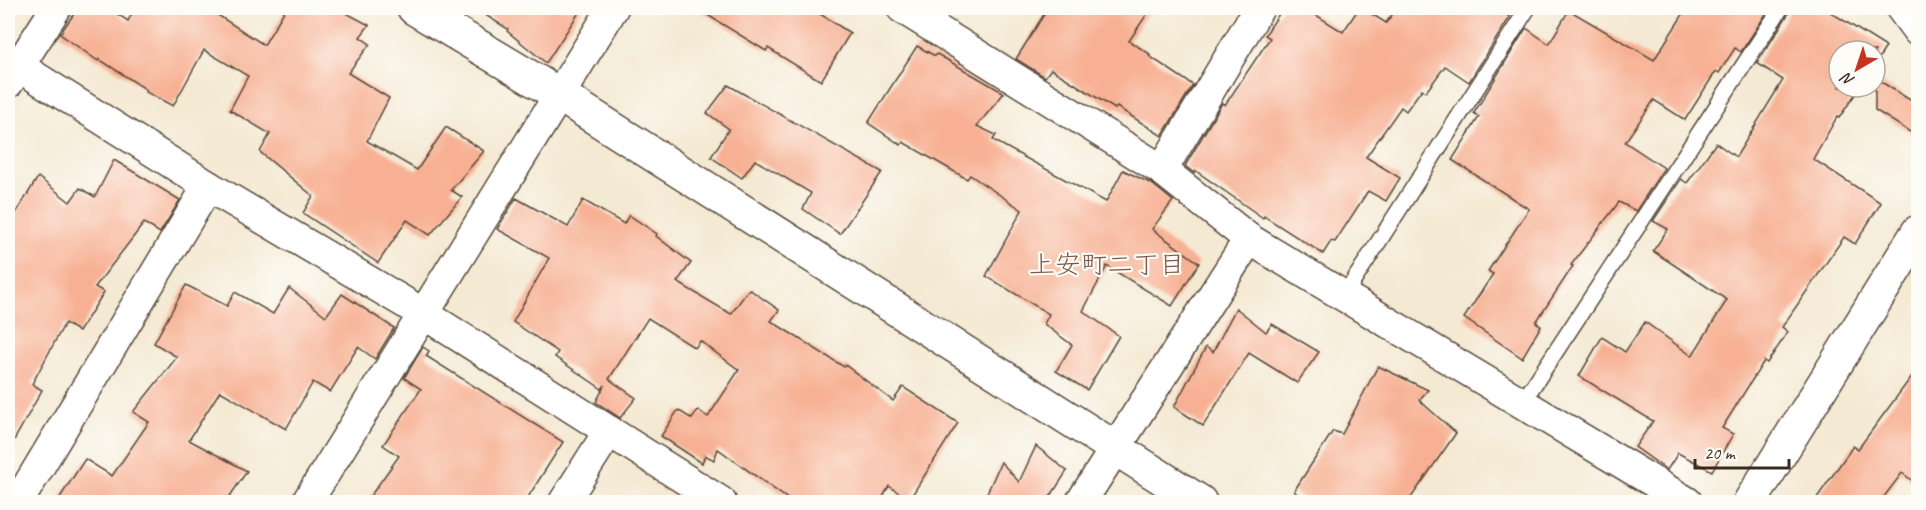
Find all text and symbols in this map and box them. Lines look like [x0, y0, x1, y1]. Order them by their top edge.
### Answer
north arrow [1827, 39, 1887, 99]
text: N [1836, 67, 1858, 91]
district label: 上安町二丁目 [1029, 248, 1185, 281]
scale bar [1695, 432, 1790, 470]
text: 20 m [1704, 442, 1737, 464]

